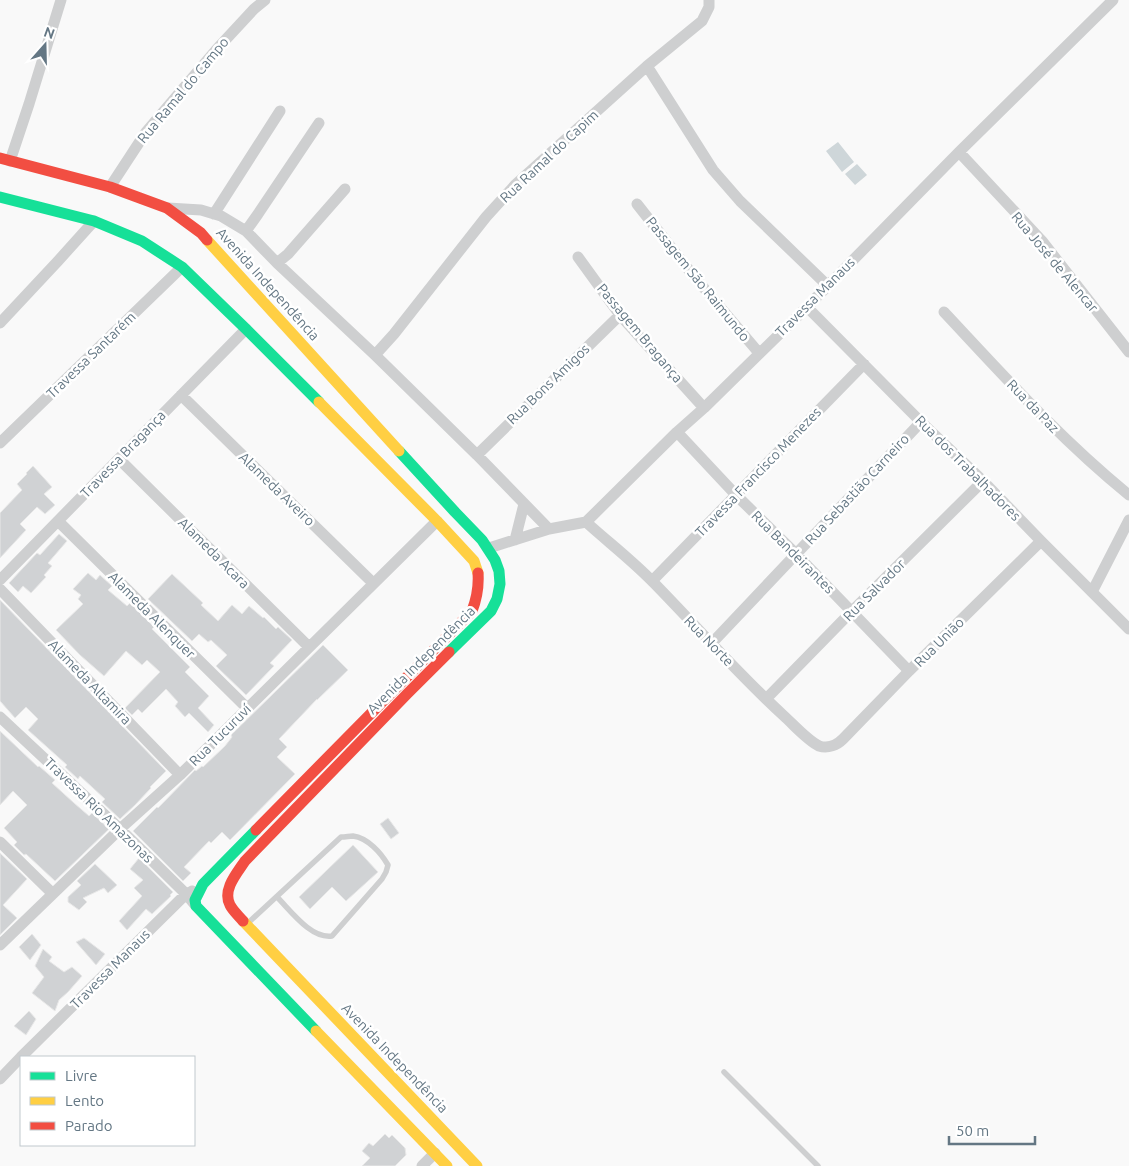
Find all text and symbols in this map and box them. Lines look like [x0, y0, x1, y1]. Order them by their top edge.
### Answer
north arrow [20, 20, 70, 70]
text: N [42, 23, 57, 42]
street label: Rua Ramal do Campo [134, 34, 232, 146]
street label: Rua Ramal do Capim [497, 106, 601, 206]
street label: Rua José de Alencar [1008, 209, 1102, 316]
street label: Passagem São Raimundo [643, 214, 753, 344]
street label: Avenida Independência [213, 224, 323, 344]
street label: Travessa Manaus [772, 254, 858, 340]
street label: Passagem Bragança [594, 280, 686, 386]
street label: Travessa Santarém [43, 309, 139, 401]
street label: Rua Bons Amigos [503, 341, 593, 427]
street label: Rua da Paz [1004, 376, 1062, 436]
street label: Travessa Francisco Menezes [692, 404, 824, 540]
street label: Travessa Bragança [77, 407, 169, 501]
street label: Rua dos Trabalhadores [912, 412, 1024, 524]
street label: Rua Sebastião Carneiro [802, 431, 912, 547]
street label: Alameda Aveiro [236, 449, 318, 529]
street label: Rua Bandeirantes [748, 507, 838, 597]
street label: Alameda Acara [175, 514, 253, 592]
street label: Rua Salvador [840, 555, 909, 624]
street label: Alameda Alenquer [105, 568, 199, 662]
street label: Avenida Independência [364, 603, 478, 717]
street label: Rua Norte [681, 612, 737, 670]
street label: Rua União [911, 614, 967, 670]
street label: Alameda Altamira [45, 636, 135, 728]
street label: Rua Tucuruví [186, 700, 255, 769]
street label: Travessa Rio Amazonas [41, 754, 157, 866]
street label: Travessa Manaus [67, 926, 153, 1012]
street label: Avenida Independência [339, 1000, 451, 1116]
legend [20, 1056, 195, 1146]
text: Livre [65, 1067, 98, 1084]
text: Lento [65, 1092, 104, 1109]
scale bar [949, 1114, 1035, 1146]
text: Parado [65, 1117, 112, 1134]
text: 50 m [956, 1122, 989, 1139]

